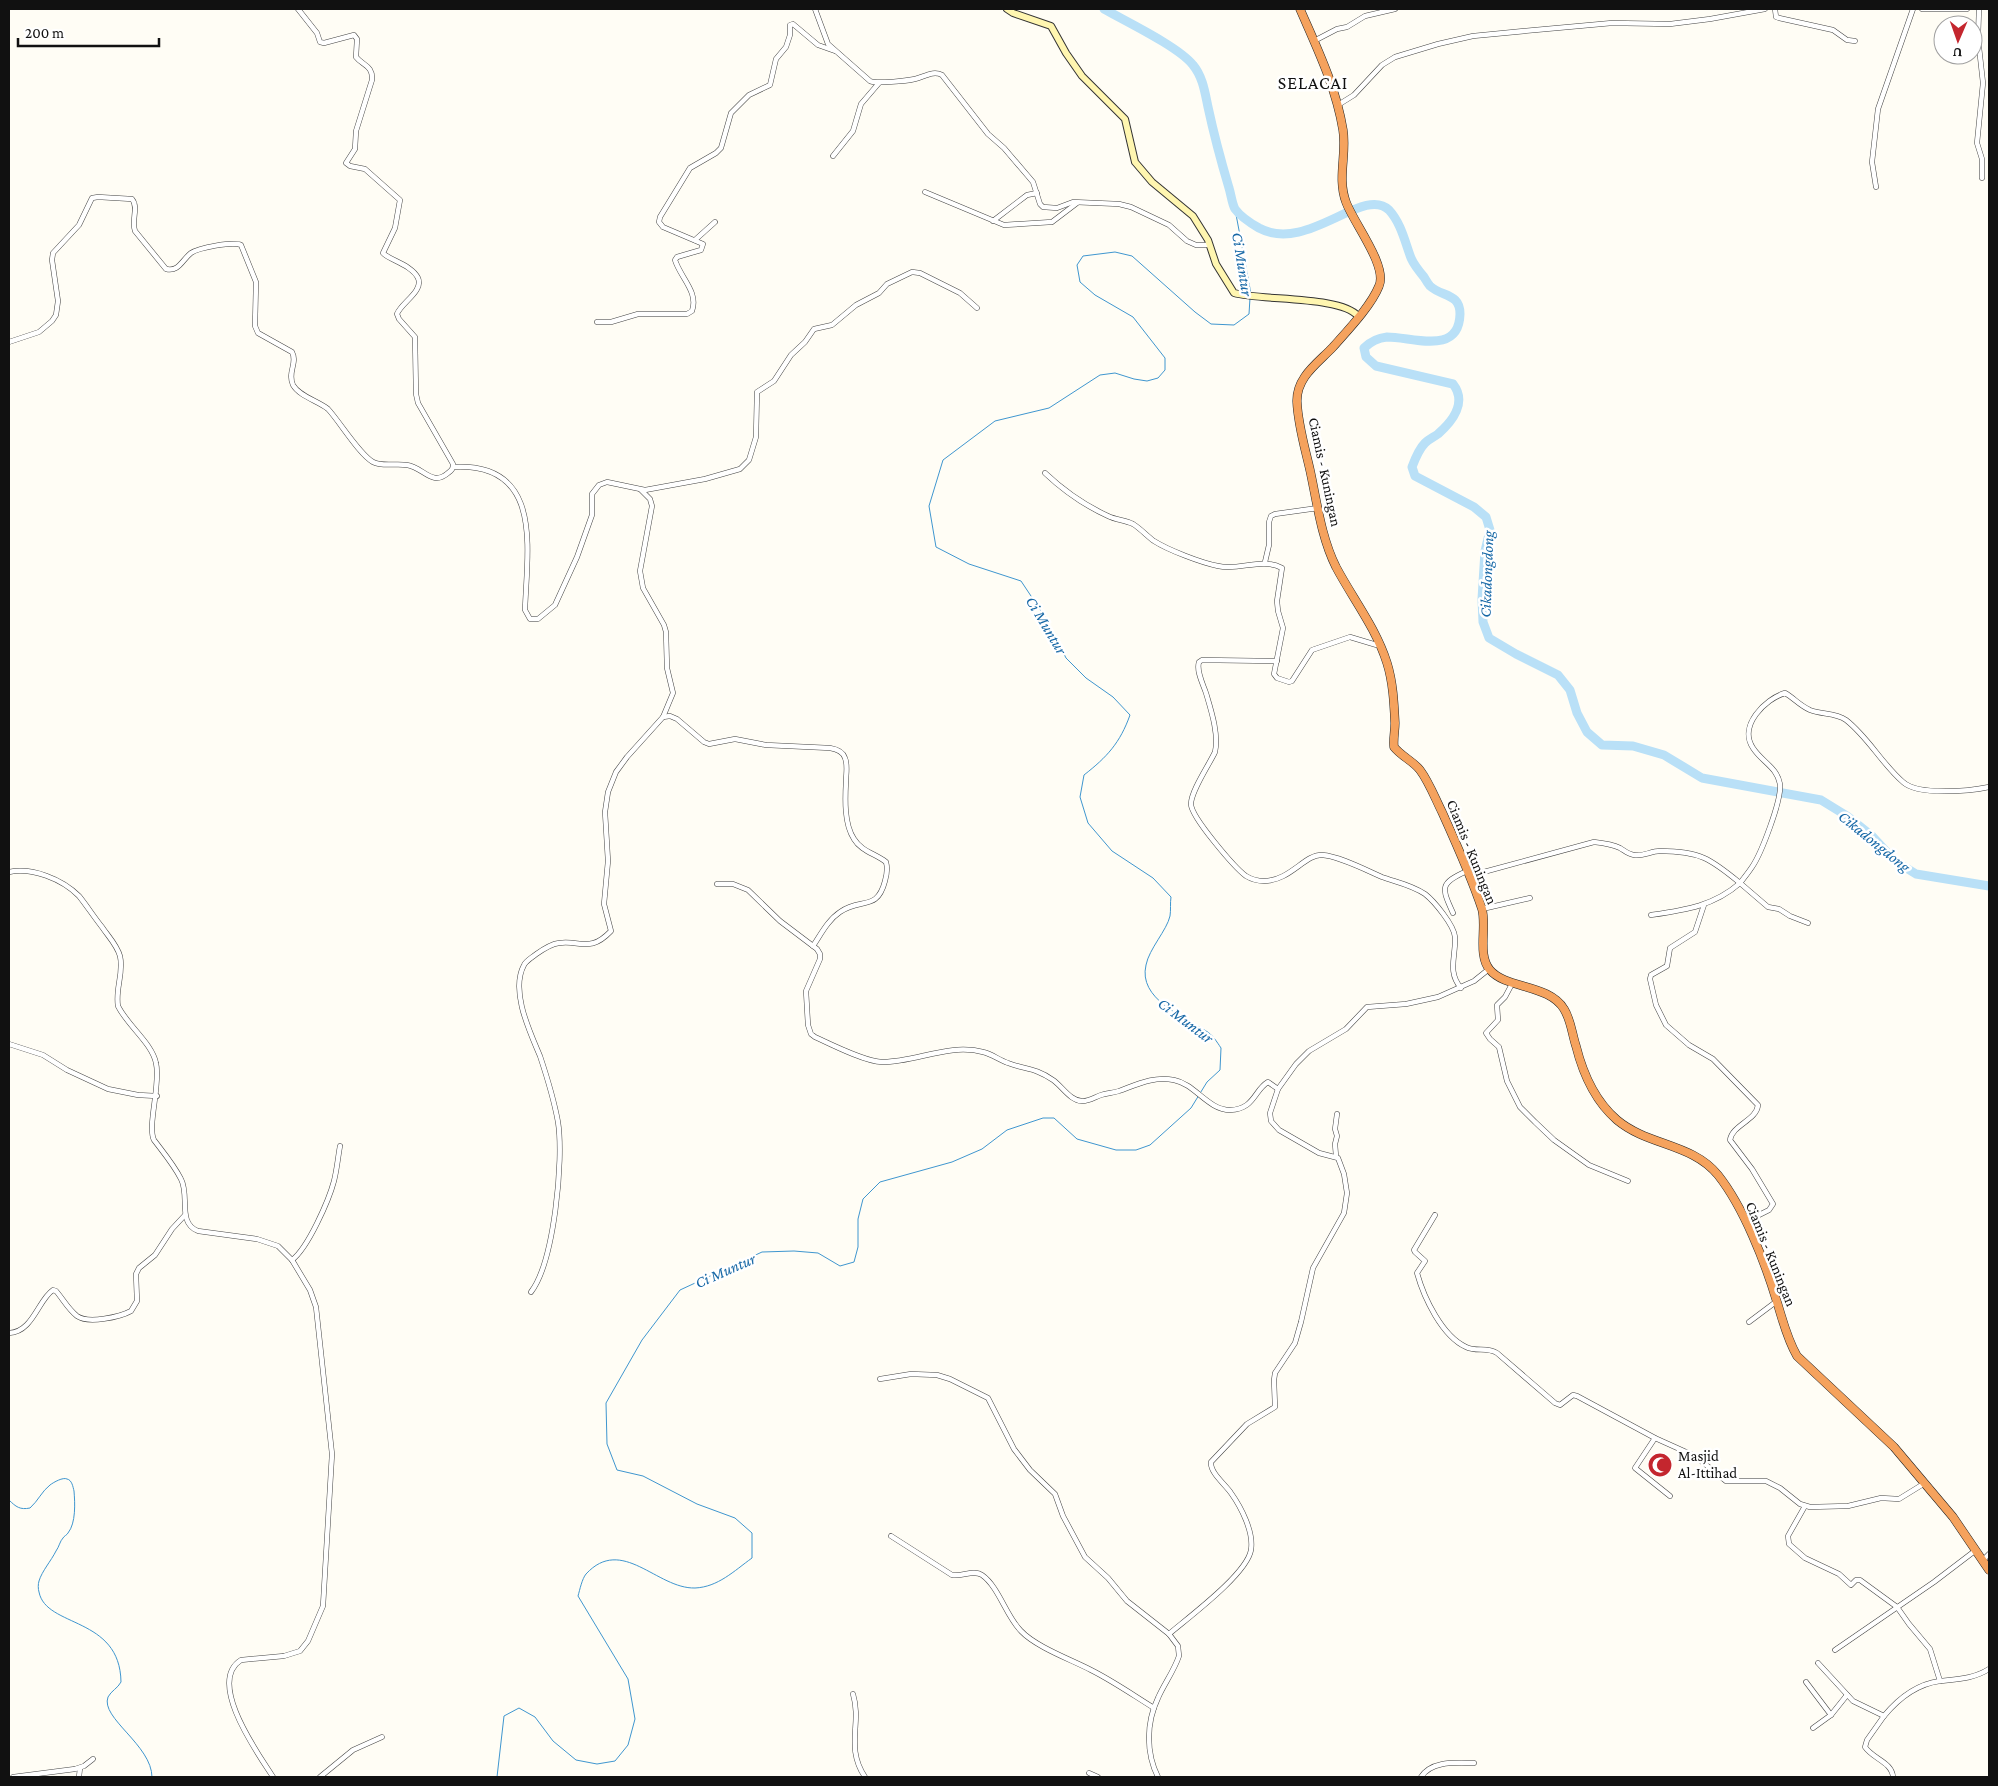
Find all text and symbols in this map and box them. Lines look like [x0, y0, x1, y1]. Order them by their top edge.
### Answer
scale bar [18, 15, 159, 47]
north arrow [1933, 15, 1983, 65]
text: 200 m [25, 25, 64, 41]
text: U [1952, 45, 1963, 61]
district label: SELACAI [1278, 73, 1348, 93]
water label: Ci Muntur [1229, 231, 1256, 298]
street label: Ciamis - Kuningan [1305, 416, 1344, 528]
water label: Cikadongdong [1476, 529, 1498, 618]
water label: Ci Muntur [1023, 593, 1071, 658]
street label: Ciamis - Kuningan [1443, 797, 1500, 907]
water label: Cikadongdong [1835, 807, 1915, 877]
water label: Ci Muntur [1155, 994, 1217, 1047]
street label: Ciamis - Kuningan [1742, 1199, 1799, 1309]
water label: Ci Muntur [692, 1249, 758, 1291]
place label: Masjid Al-Ittihad [1678, 1448, 1737, 1481]
mosque icon: Masjid Al-Ittihad [1647, 1452, 1673, 1478]

